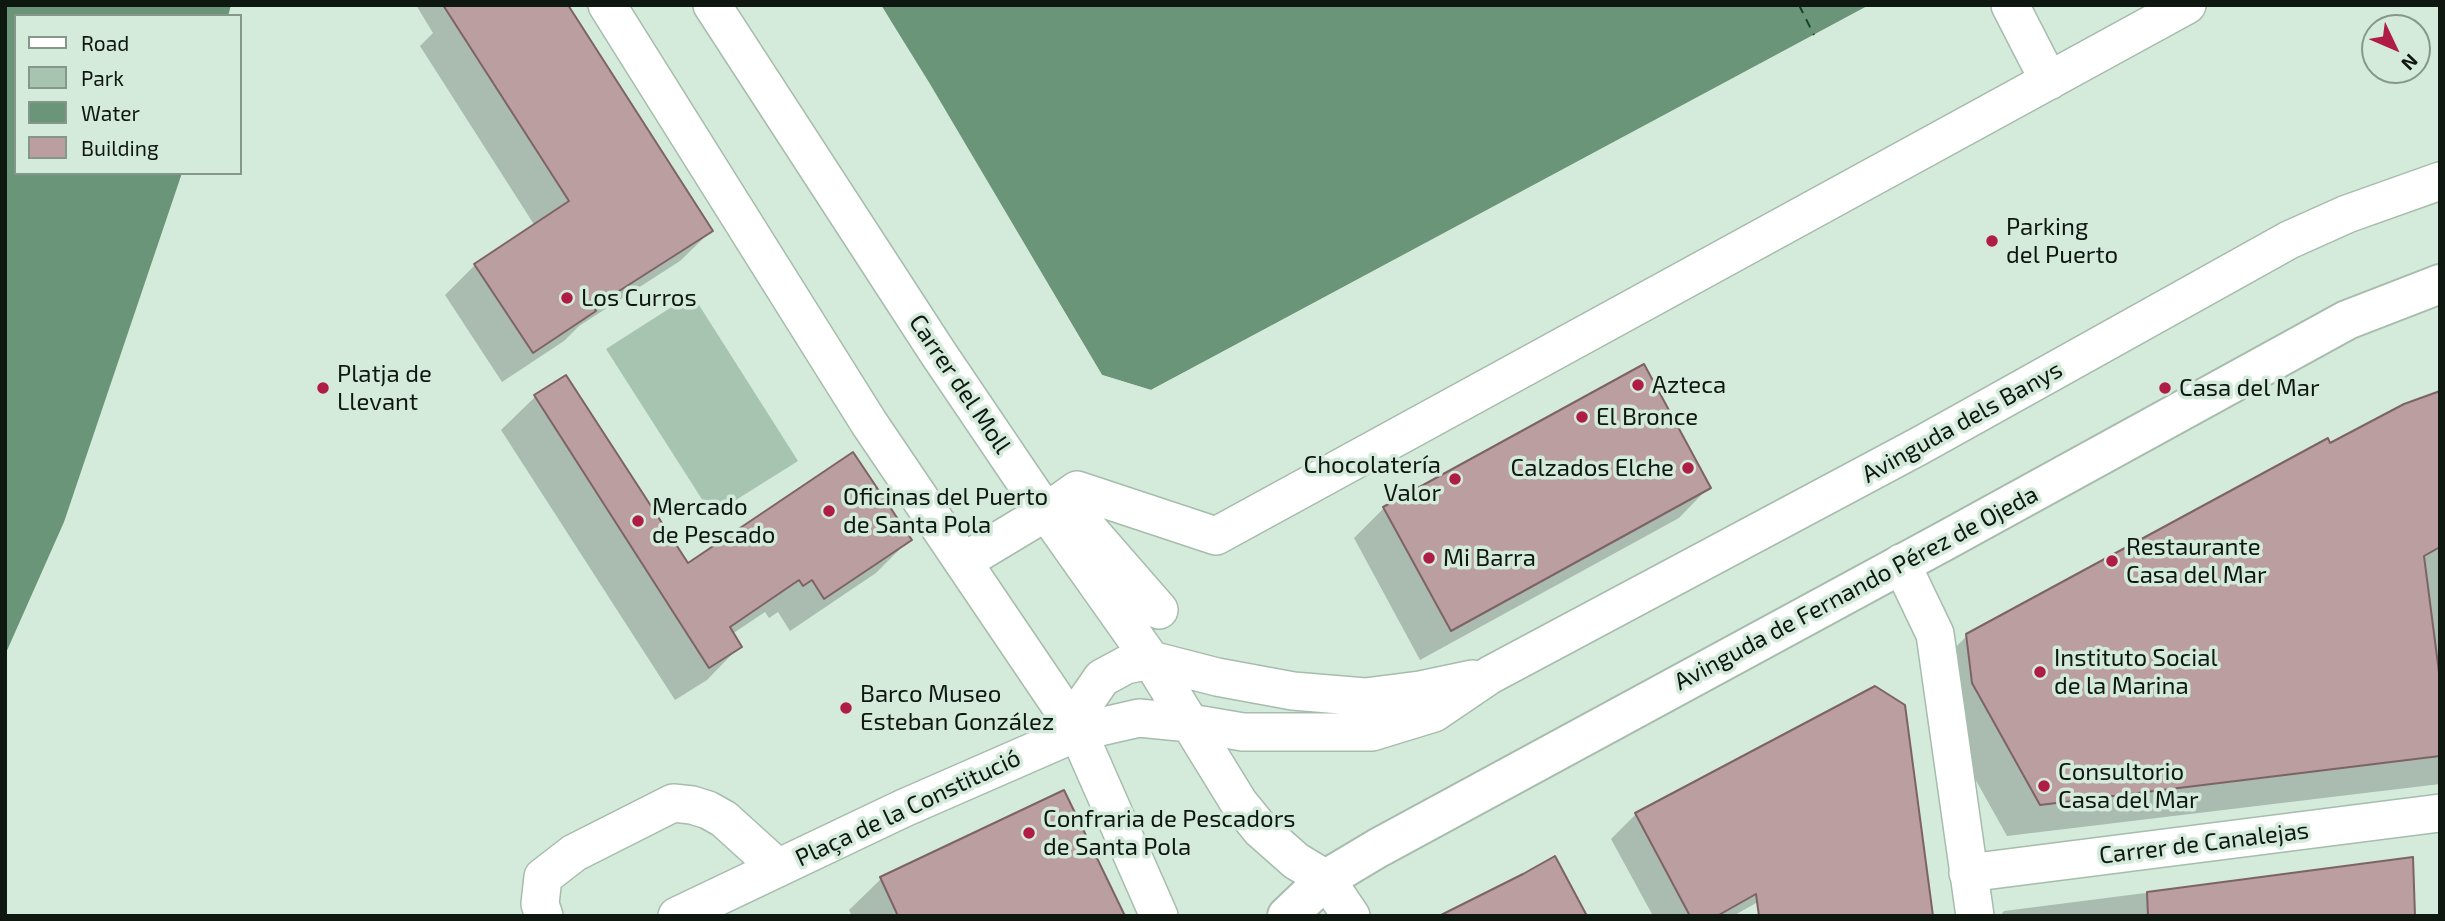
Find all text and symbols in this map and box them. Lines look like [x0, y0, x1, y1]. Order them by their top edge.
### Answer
legend [14, 14, 242, 175]
north arrow [2361, 14, 2431, 84]
text: Road [81, 30, 129, 55]
text: N [2397, 50, 2423, 75]
text: Park [81, 65, 124, 90]
text: Water [81, 100, 140, 125]
text: Building [81, 135, 159, 160]
place label: Parking del Puerto [2006, 213, 2118, 269]
marker: Parking del Puerto [1984, 233, 2000, 249]
place label: Los Curros [581, 284, 697, 312]
marker: Los Curros [559, 290, 575, 306]
street label: Carrer del Moll [903, 309, 1017, 459]
street label: Avinguda dels Banys [1857, 355, 2067, 489]
place label: Platja de Llevant [337, 360, 432, 416]
place label: Azteca [1652, 371, 1726, 399]
place label: Casa del Mar [2179, 374, 2320, 402]
marker: Azteca [1630, 377, 1646, 393]
marker: Platja de Llevant [315, 380, 331, 396]
marker: Casa del Mar [2157, 380, 2173, 396]
place label: El Bronce [1596, 403, 1698, 431]
marker: El Bronce [1574, 409, 1590, 425]
place label: Chocolatería Valor [1303, 451, 1441, 507]
place label: Calzados Elche [1511, 454, 1674, 482]
marker: Calzados Elche [1680, 460, 1696, 476]
marker: Chocolatería Valor [1447, 471, 1463, 487]
street label: Avinguda de Fernando Pérez de Ojeda [1669, 480, 2043, 696]
place label: Oficinas del Puerto de Santa Pola [843, 483, 1048, 539]
place label: Mercado de Pescado [652, 493, 775, 549]
marker: Oficinas del Puerto de Santa Pola [821, 503, 837, 519]
marker: Mercado de Pescado [630, 513, 646, 529]
place label: Restaurante Casa del Mar [2126, 533, 2267, 589]
place label: Mi Barra [1443, 544, 1536, 572]
marker: Mi Barra [1421, 550, 1437, 566]
marker: Restaurante Casa del Mar [2104, 553, 2120, 569]
place label: Instituto Social de la Marina [2054, 644, 2218, 700]
marker: Instituto Social de la Marina [2032, 664, 2048, 680]
place label: Barco Museo Esteban González [860, 680, 1054, 736]
marker: Barco Museo Esteban González [838, 700, 854, 716]
street label: Plaça de la Constitució [791, 743, 1025, 873]
place label: Consultorio Casa del Mar [2058, 758, 2199, 814]
marker: Consultorio Casa del Mar [2036, 778, 2052, 794]
place label: Confraria de Pescadors de Santa Pola [1043, 805, 1295, 861]
street label: Carrer de Canalejas [2098, 816, 2310, 870]
marker: Confraria de Pescadors de Santa Pola [1021, 825, 1037, 841]

